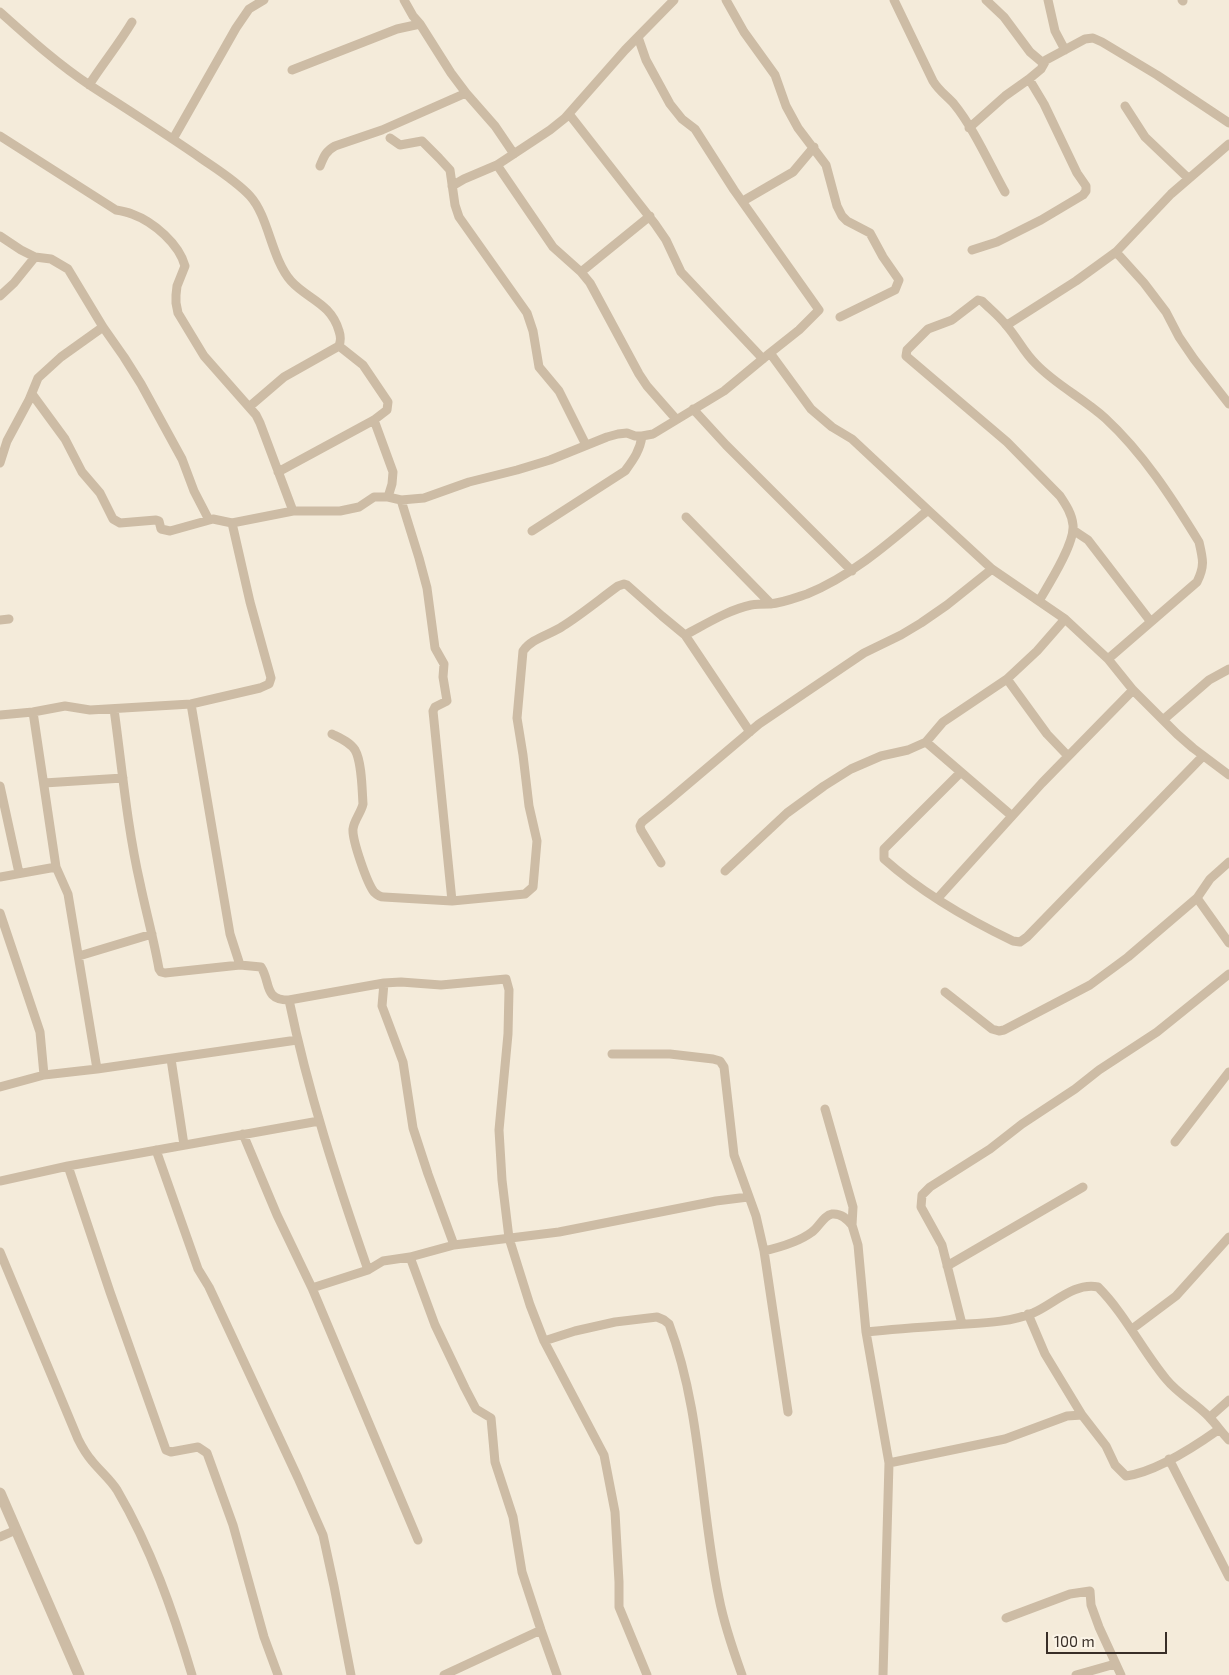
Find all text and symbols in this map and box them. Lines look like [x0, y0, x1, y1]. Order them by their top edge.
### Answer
scale bar [1049, 1622, 1170, 1654]
text: 100 m [1054, 1632, 1095, 1650]

